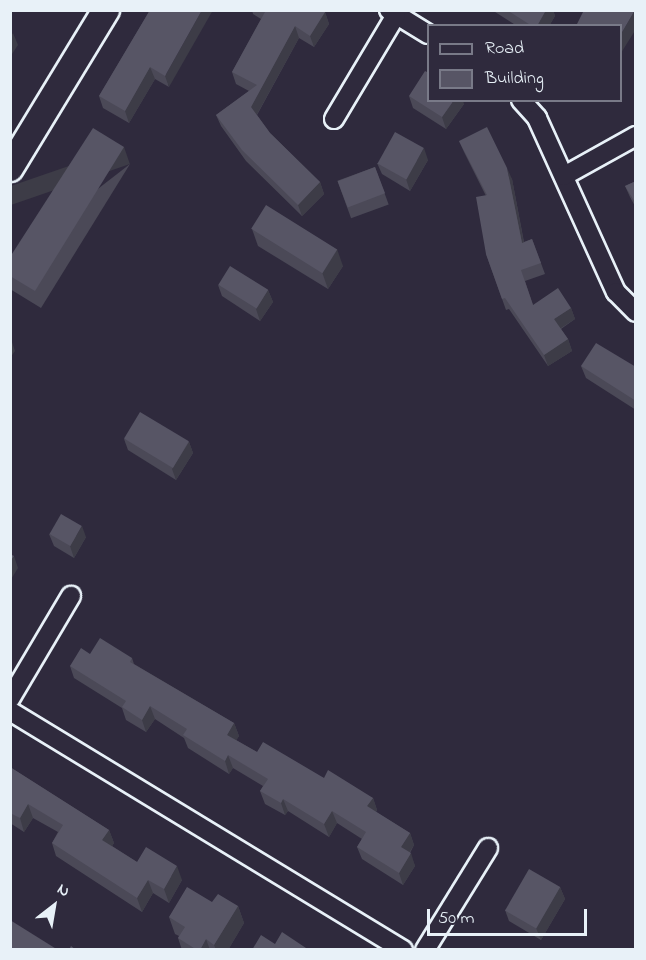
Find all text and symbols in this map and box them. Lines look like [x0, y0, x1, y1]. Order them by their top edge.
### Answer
legend [427, 24, 622, 102]
text: Road [485, 36, 524, 62]
text: Building [485, 66, 544, 92]
north arrow [24, 876, 84, 936]
text: N [52, 878, 74, 904]
scale bar [430, 897, 590, 935]
text: 50 m [438, 906, 475, 932]

